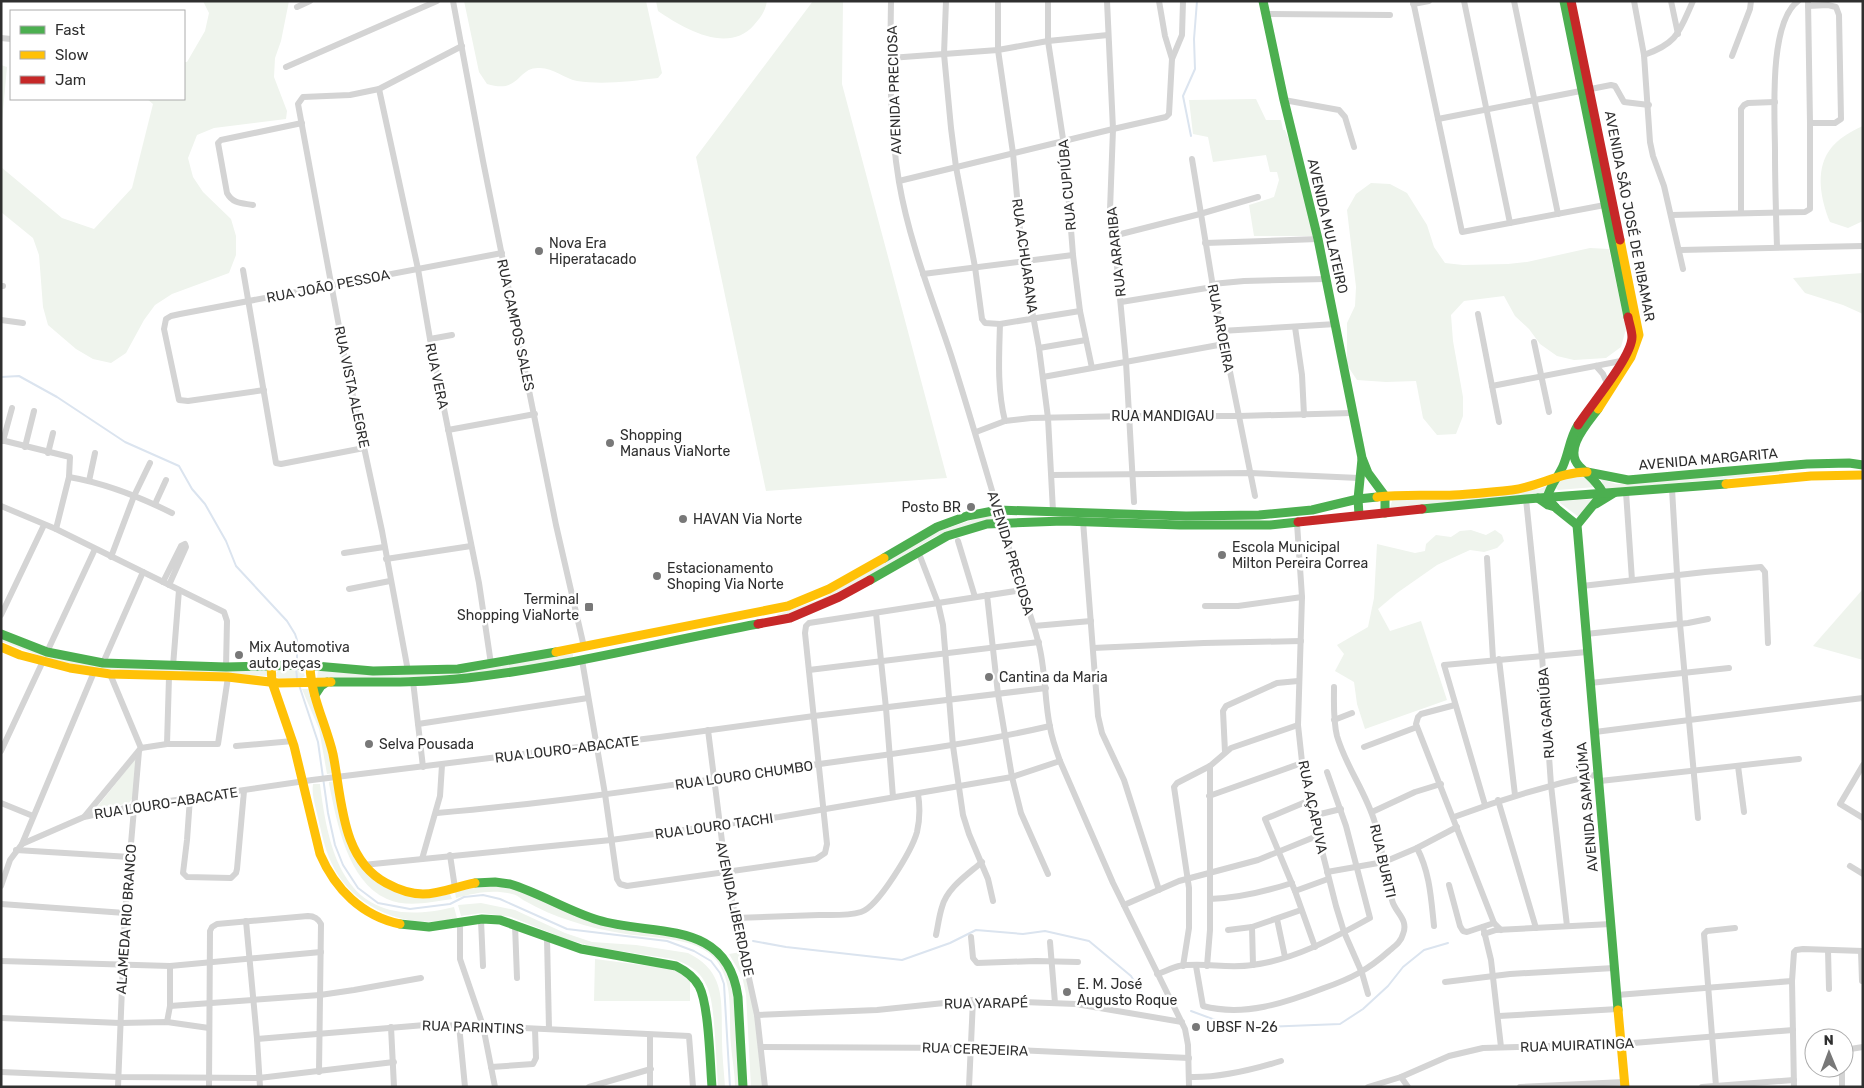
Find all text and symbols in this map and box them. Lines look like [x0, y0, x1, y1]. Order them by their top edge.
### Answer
legend [10, 10, 185, 100]
text: Fast [55, 21, 85, 39]
street label: AVENIDA PRECIOSA [884, 25, 905, 155]
text: Slow [55, 46, 88, 64]
text: Jam [55, 71, 86, 89]
street label: AVENIDA SÃO JOSÉ DE RIBAMAR [1601, 109, 1659, 323]
street label: RUA CUPIÚBA [1054, 138, 1080, 231]
street label: AVENIDA MULATEIRO [1304, 157, 1351, 295]
street label: RUA ACHUARANA [1008, 197, 1041, 315]
street label: RUA ARARIBA [1103, 205, 1130, 298]
place label: Nova Era Hiperatacado [549, 235, 636, 268]
marker: Nova Era Hiperatacado [533, 245, 545, 257]
street label: RUA CAMPOS SALES [493, 258, 538, 393]
street label: RUA JOÃO PESSOA [265, 265, 392, 307]
street label: RUA AROEIRA [1204, 282, 1238, 374]
street label: RUA VISTA ALEGRE [330, 324, 373, 450]
street label: RUA VERA [421, 342, 452, 411]
street label: RUA MANDIGAU [1111, 408, 1215, 425]
place label: Shopping Manaus ViaNorte [620, 427, 730, 460]
marker: Shopping Manaus ViaNorte [604, 437, 616, 449]
street label: AVENIDA MARGARITA [1638, 445, 1779, 474]
street label: AVENIDA PRECIOSA [984, 489, 1038, 618]
place label: Posto BR [901, 499, 961, 516]
marker: Posto BR [965, 501, 977, 513]
place label: HAVAN Via Norte [693, 511, 803, 528]
marker: HAVAN Via Norte [677, 513, 689, 525]
place label: Escola Municipal Milton Pereira Correa [1232, 539, 1368, 572]
marker: Escola Municipal Milton Pereira Correa [1216, 549, 1228, 561]
place label: Estacionamento Shoping Via Norte [667, 560, 784, 593]
marker: Estacionamento Shoping Via Norte [651, 570, 663, 582]
place label: Terminal Shopping ViaNorte [457, 591, 579, 624]
marker: Terminal Shopping ViaNorte [583, 601, 595, 613]
place label: Mix Automotiva auto peças [249, 639, 350, 672]
marker: Mix Automotiva auto peças [233, 649, 245, 661]
street label: RUA GARIÚBA [1534, 666, 1558, 759]
place label: Cantina da Maria [999, 669, 1108, 686]
marker: Cantina da Maria [983, 671, 995, 683]
street label: RUA LOURO-ABACATE [494, 732, 640, 767]
place label: Selva Pousada [379, 736, 474, 753]
marker: Selva Pousada [363, 738, 375, 750]
street label: AVENIDA SAMAÚMA [1572, 741, 1602, 873]
street label: RUA LOURO CHUMBO [674, 757, 814, 794]
street label: RUA AÇAPUVA [1294, 759, 1331, 856]
street label: RUA LOURO-ABACATE [93, 784, 239, 823]
street label: RUA LOURO TACHI [654, 810, 774, 843]
street label: RUA BURITI [1366, 823, 1399, 900]
street label: AVENIDA LIBERDADE [712, 840, 757, 978]
street label: ALAMEDA RIO BRANCO [113, 843, 140, 995]
place label: E. M. José Augusto Roque [1077, 976, 1177, 1009]
marker: E. M. José Augusto Roque [1061, 986, 1073, 998]
street label: RUA YARAPÉ [944, 993, 1028, 1013]
street label: RUA PARINTINS [422, 1017, 525, 1038]
place label: UBSF N-26 [1206, 1019, 1278, 1036]
marker: UBSF N-26 [1190, 1021, 1202, 1033]
north arrow [1804, 1028, 1854, 1078]
text: N [1824, 1032, 1834, 1049]
street label: RUA MUIRATINGA [1520, 1035, 1635, 1056]
street label: RUA CEREJEIRA [921, 1039, 1029, 1060]

